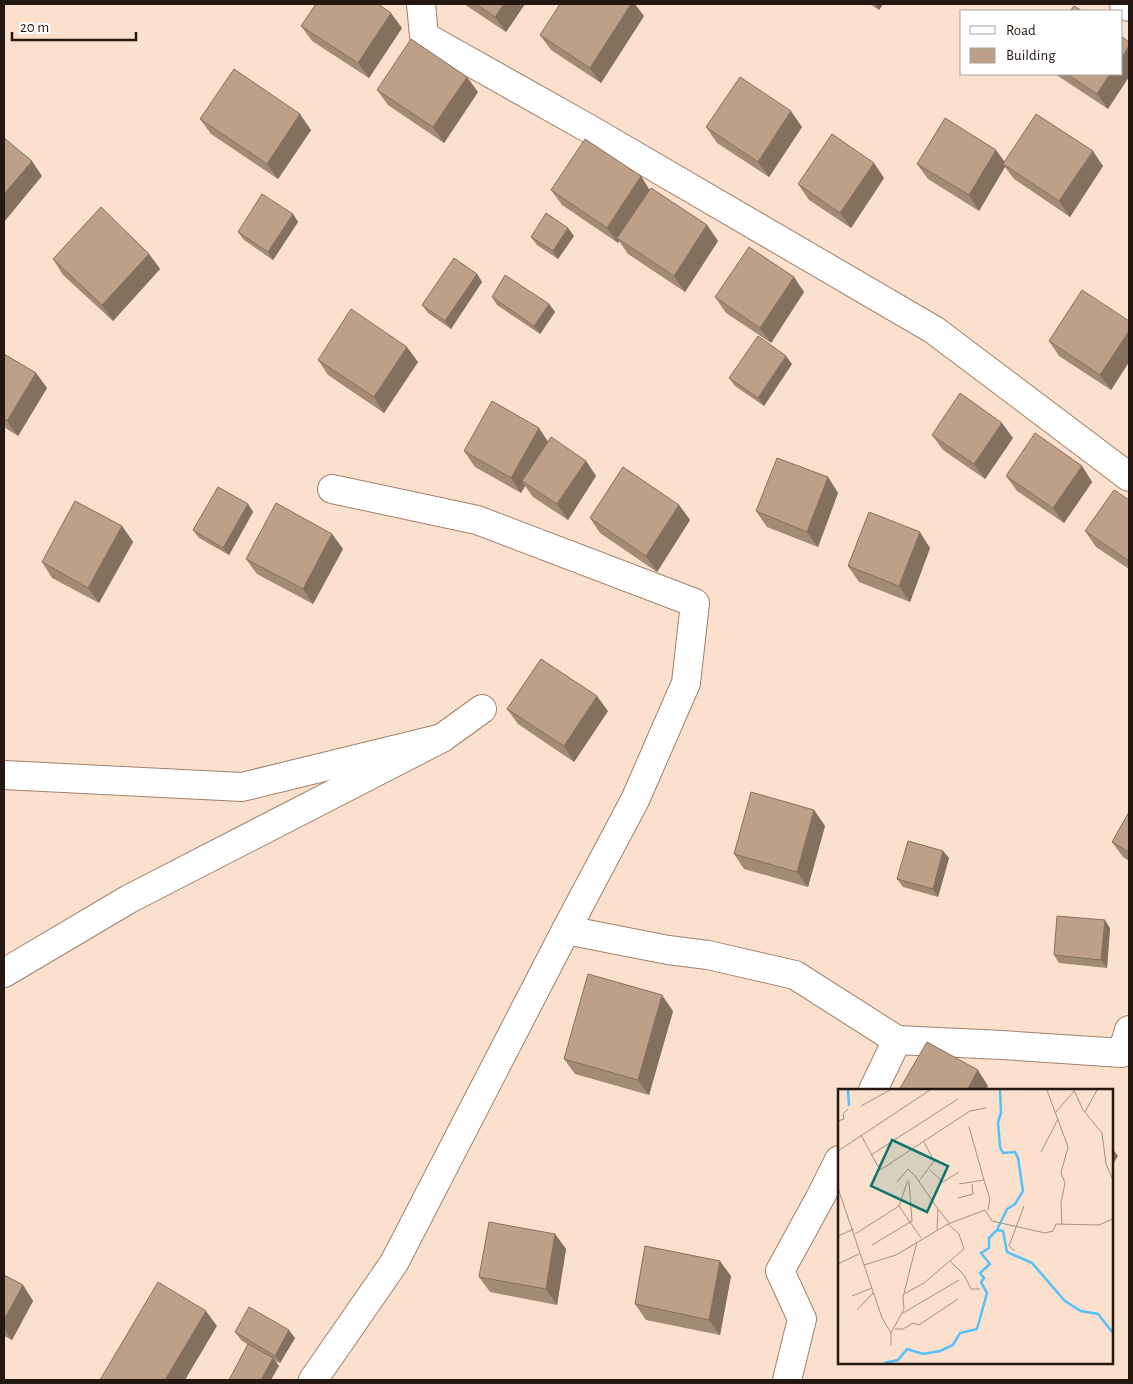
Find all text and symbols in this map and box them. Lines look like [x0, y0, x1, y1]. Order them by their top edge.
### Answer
scale bar [12, 10, 136, 42]
legend [960, 10, 1123, 75]
text: 20 m [20, 20, 49, 35]
text: Road [1006, 23, 1036, 38]
text: Building [1006, 48, 1056, 63]
inset map [838, 1089, 1113, 1364]

